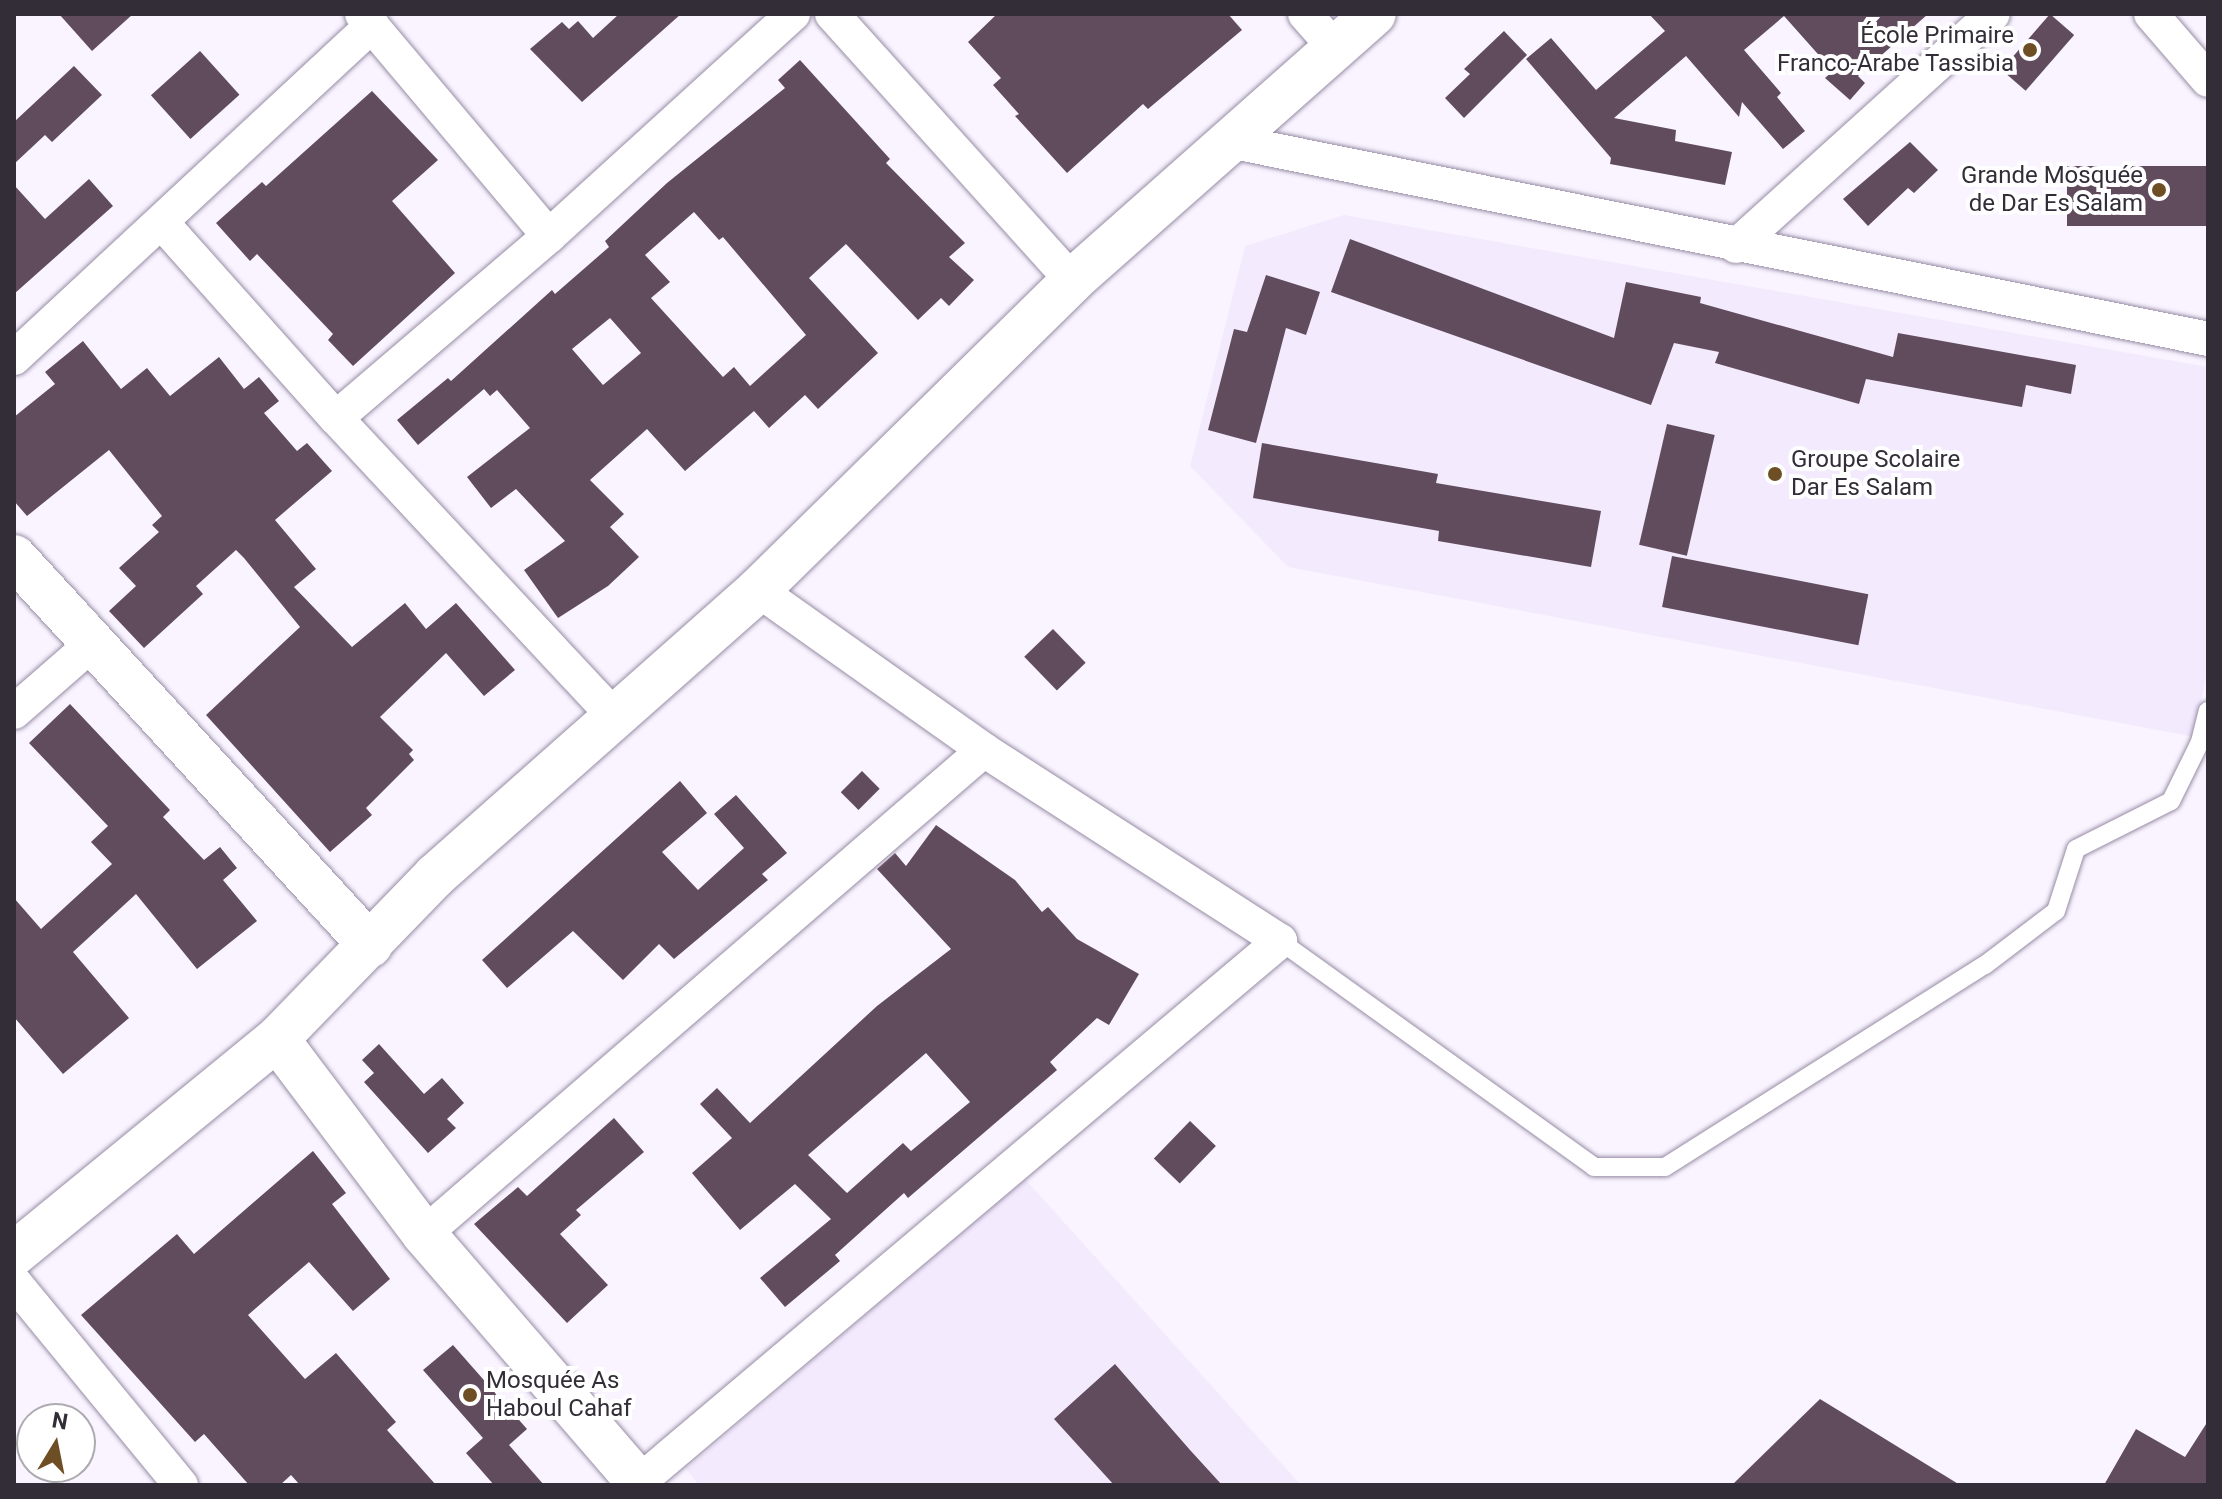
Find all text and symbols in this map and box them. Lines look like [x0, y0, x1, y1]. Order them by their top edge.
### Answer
place label: École Primaire Franco-Arabe Tassibia [1777, 22, 2014, 78]
marker: École Primaire Franco-Arabe Tassibia [2021, 41, 2039, 59]
place label: Grande Mosquée de Dar Es Salam [1961, 162, 2143, 218]
marker: Grande Mosquée de Dar Es Salam [2150, 181, 2168, 199]
place label: Groupe Scolaire Dar Es Salam [1791, 446, 1960, 502]
marker: Groupe Scolaire Dar Es Salam [1766, 465, 1784, 483]
place label: Mosquée As Haboul Cahaf [486, 1367, 632, 1423]
marker: Mosquée As Haboul Cahaf [461, 1386, 479, 1404]
north arrow [16, 1403, 96, 1483]
text: N [50, 1407, 70, 1435]

